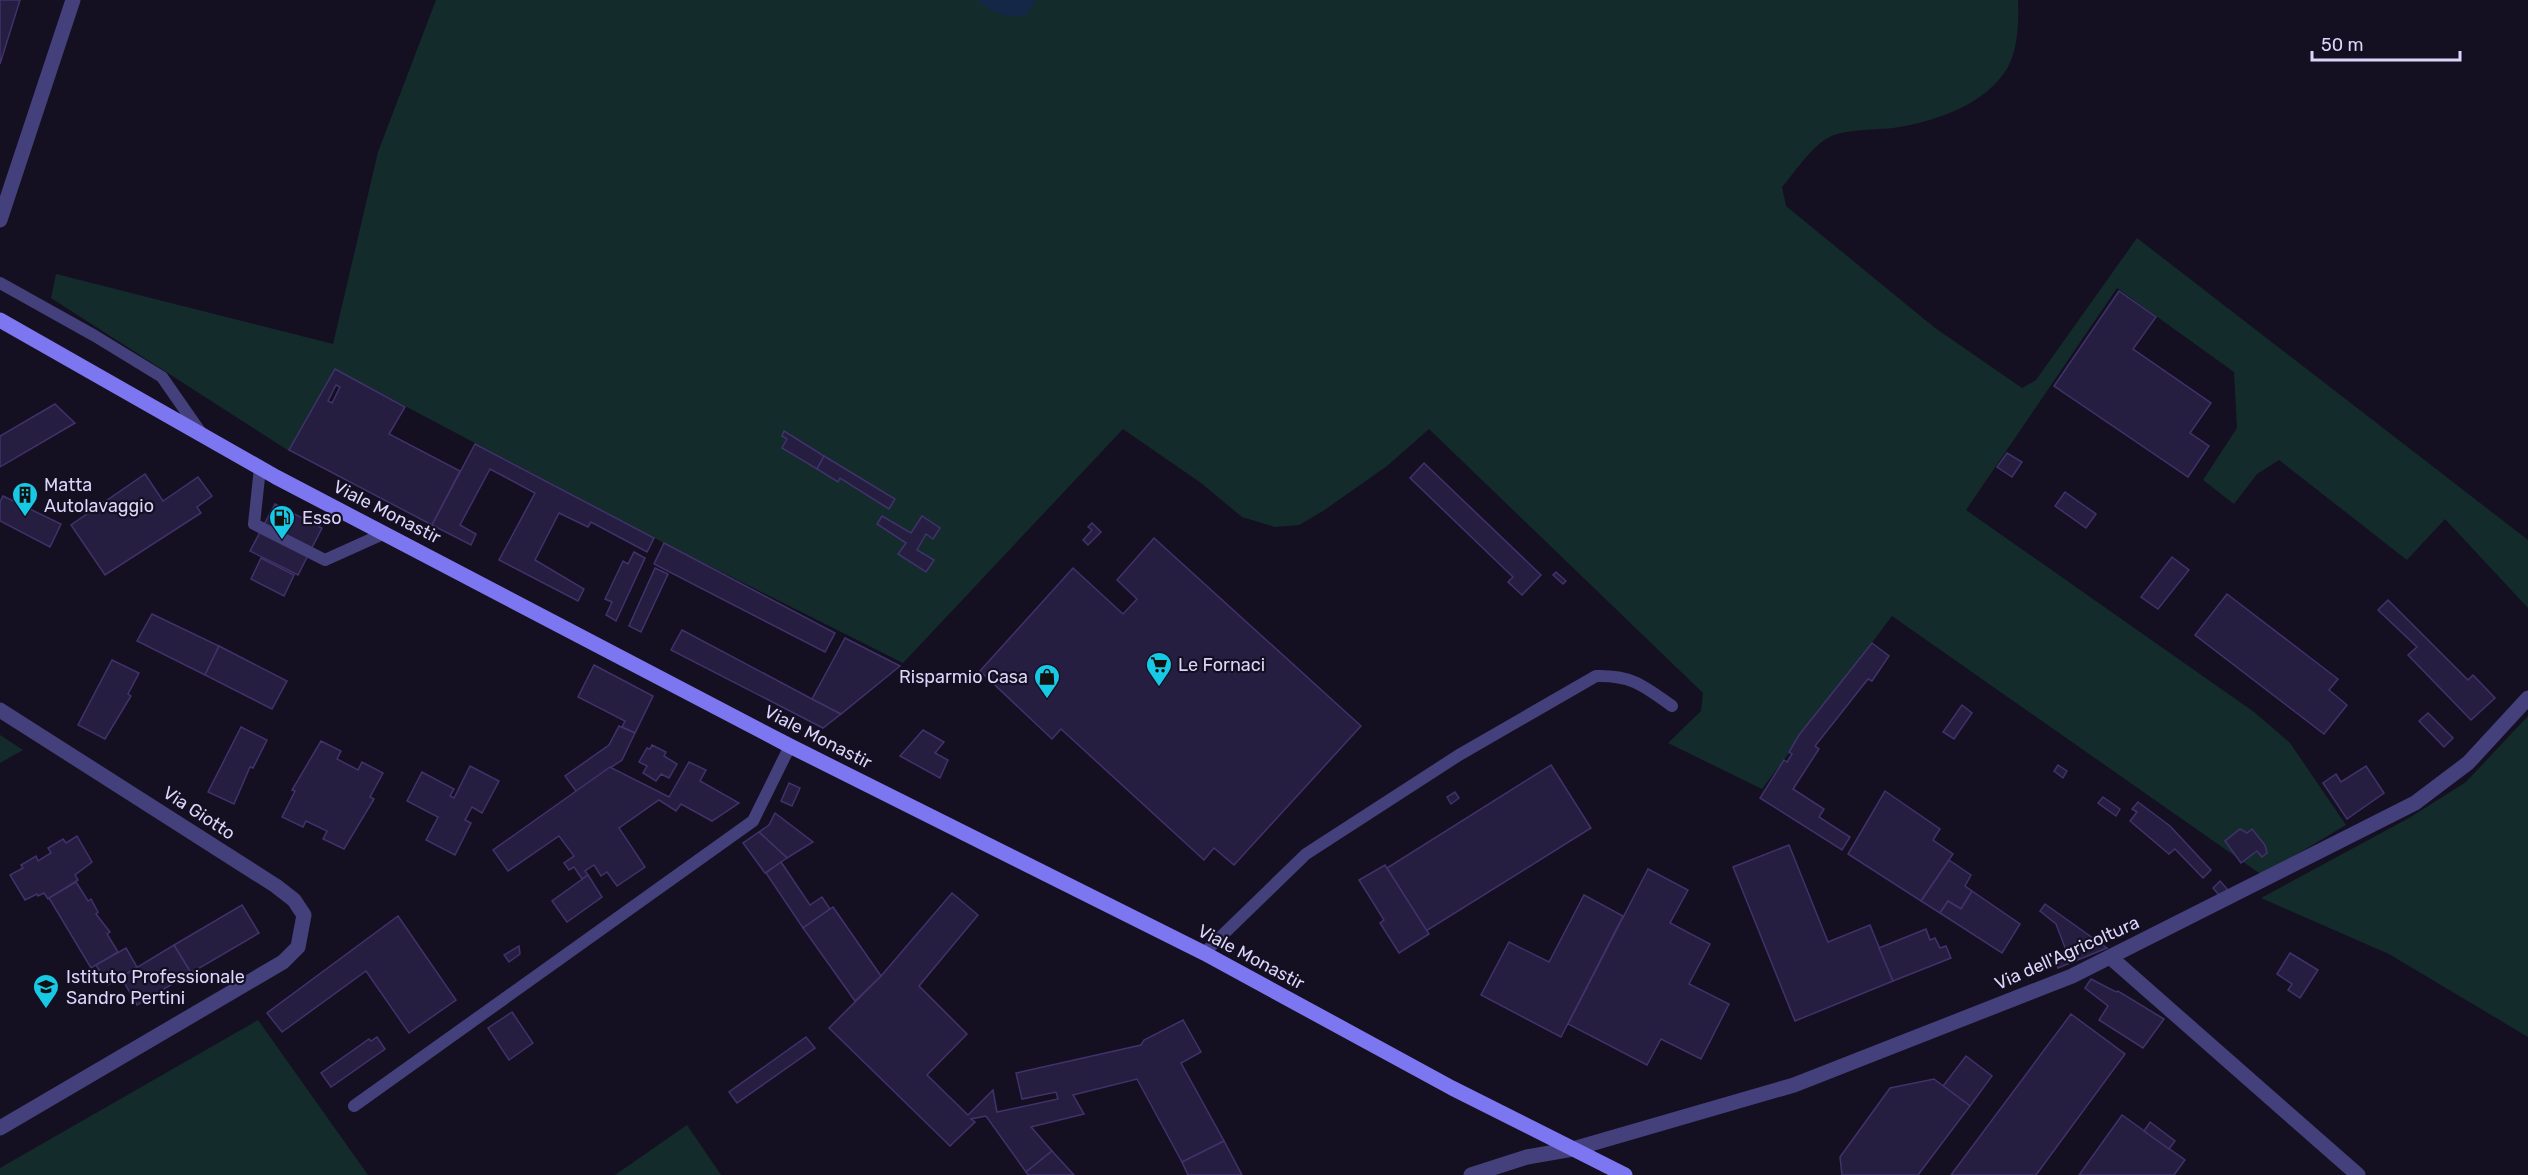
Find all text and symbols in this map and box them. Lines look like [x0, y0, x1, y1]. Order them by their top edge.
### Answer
scale bar [2312, 24, 2460, 62]
text: 50 m [2321, 34, 2364, 56]
place label: Matta Autolavaggio [44, 474, 154, 517]
street label: Viale Monastir [330, 475, 445, 549]
building icon: Matta Autolavaggio [10, 480, 40, 518]
fuel station icon: Esso [267, 503, 297, 541]
place label: Esso [302, 507, 342, 529]
supermarket icon: Le Fornaci [1144, 650, 1174, 688]
place label: Le Fornaci [1178, 654, 1265, 676]
shop icon: Risparmio Casa [1032, 662, 1062, 700]
place label: Risparmio Casa [899, 666, 1028, 688]
street label: Viale Monastir [761, 700, 876, 774]
street label: Via Giotto [159, 782, 239, 844]
street label: Via dell'Agricoltura [1991, 911, 2143, 995]
street label: Viale Monastir [1194, 920, 1308, 994]
place label: Istituto Professionale Sandro Pertini [66, 966, 245, 1009]
school or university icon: Istituto Professionale Sandro Pertini [31, 972, 61, 1010]

